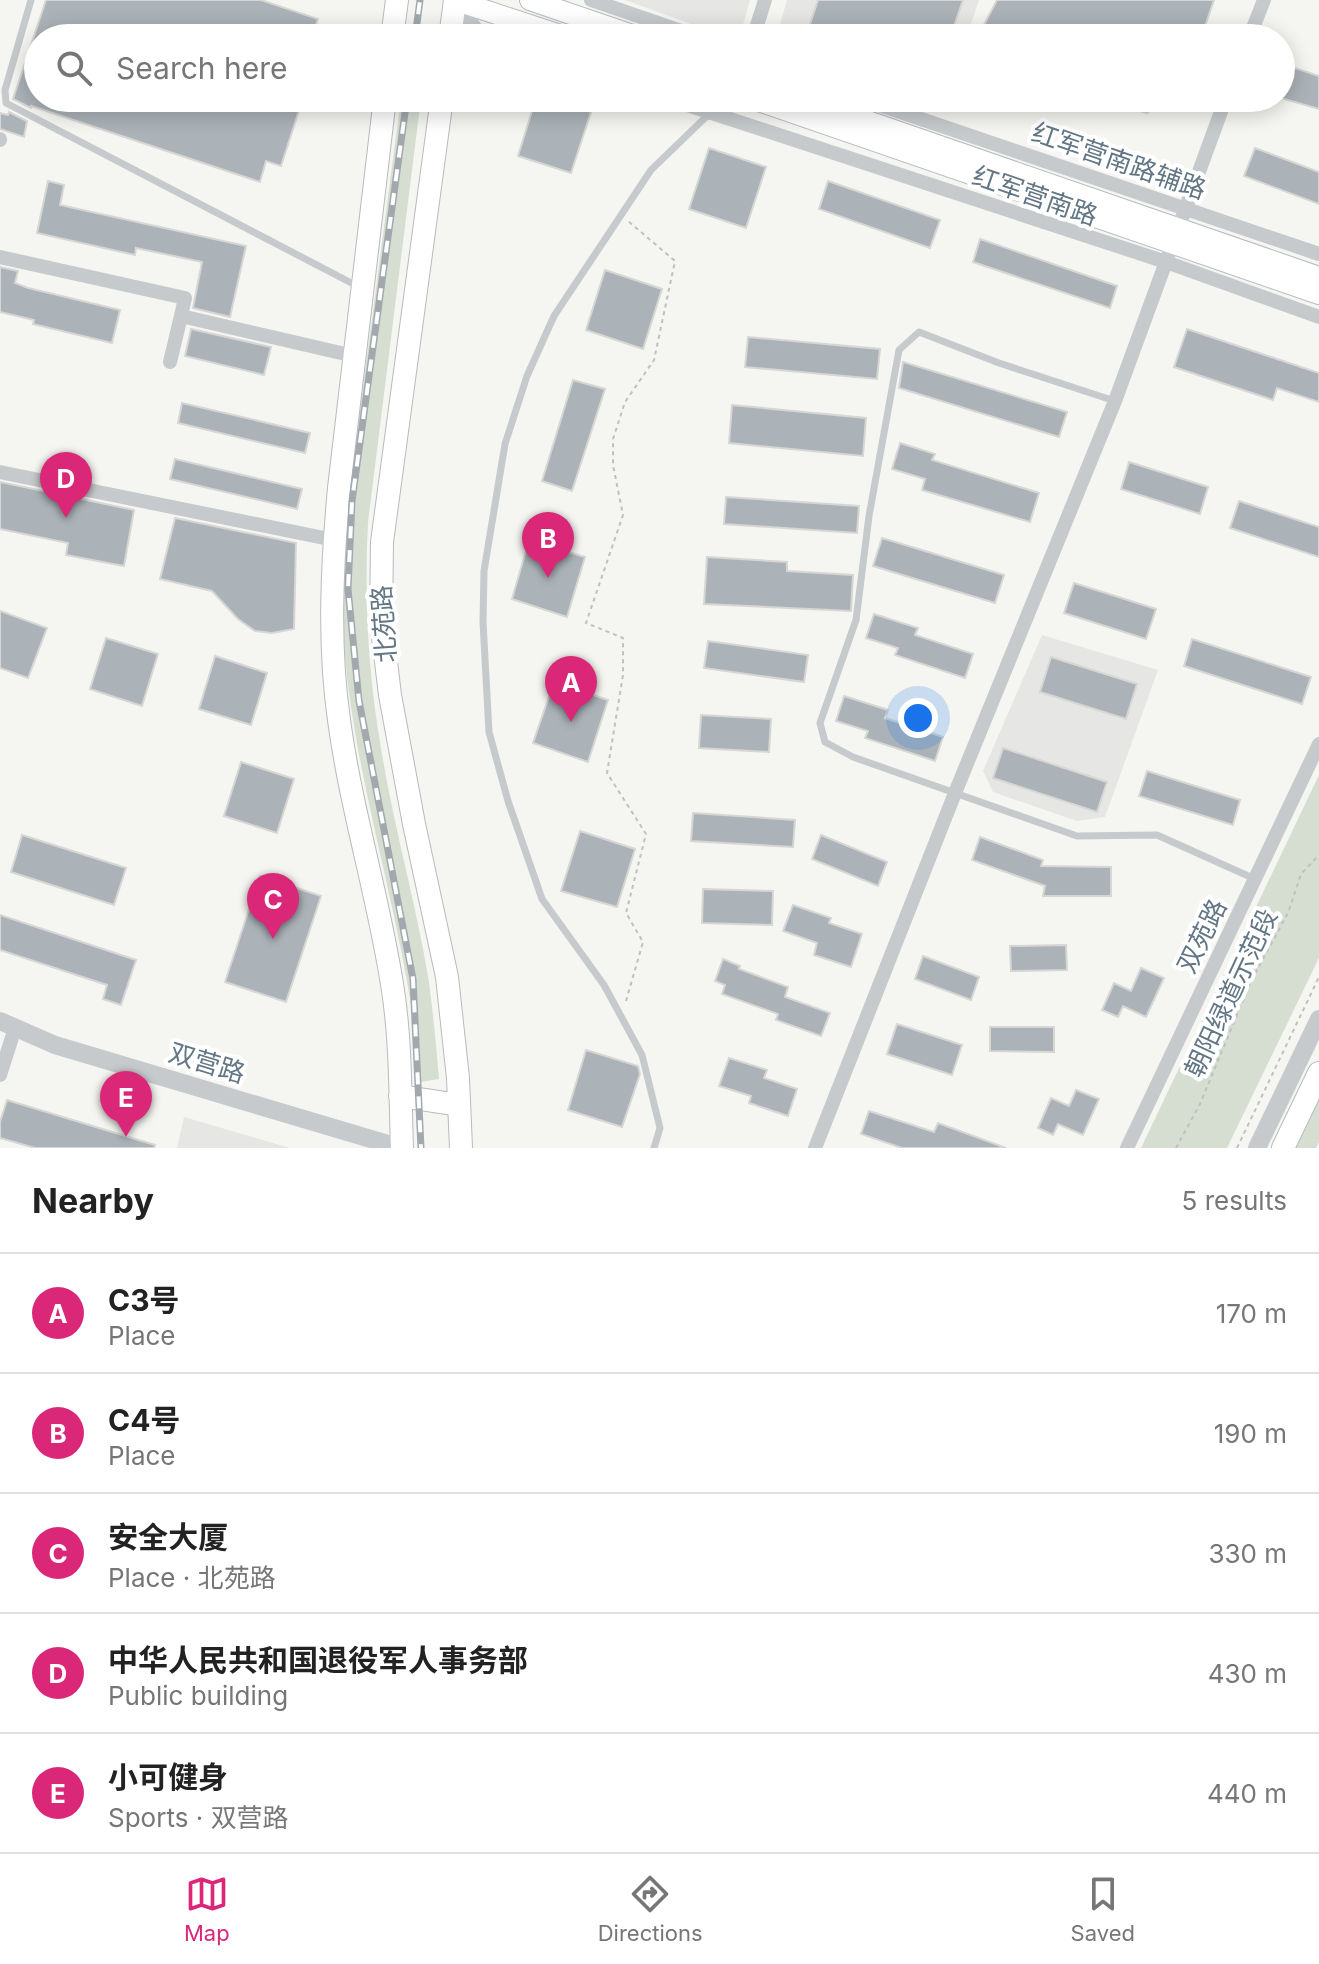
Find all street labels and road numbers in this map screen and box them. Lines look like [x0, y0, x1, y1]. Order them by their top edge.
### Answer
street label: 红军营南路辅路 [1028, 117, 1210, 205]
street label: 红军营南路 [968, 160, 1102, 232]
street label: 北苑路 [365, 584, 402, 664]
street label: 双苑路 [1171, 894, 1233, 978]
street label: 朝阳绿道示范段 [1178, 904, 1283, 1082]
street label: 双营路 [165, 1036, 249, 1089]

